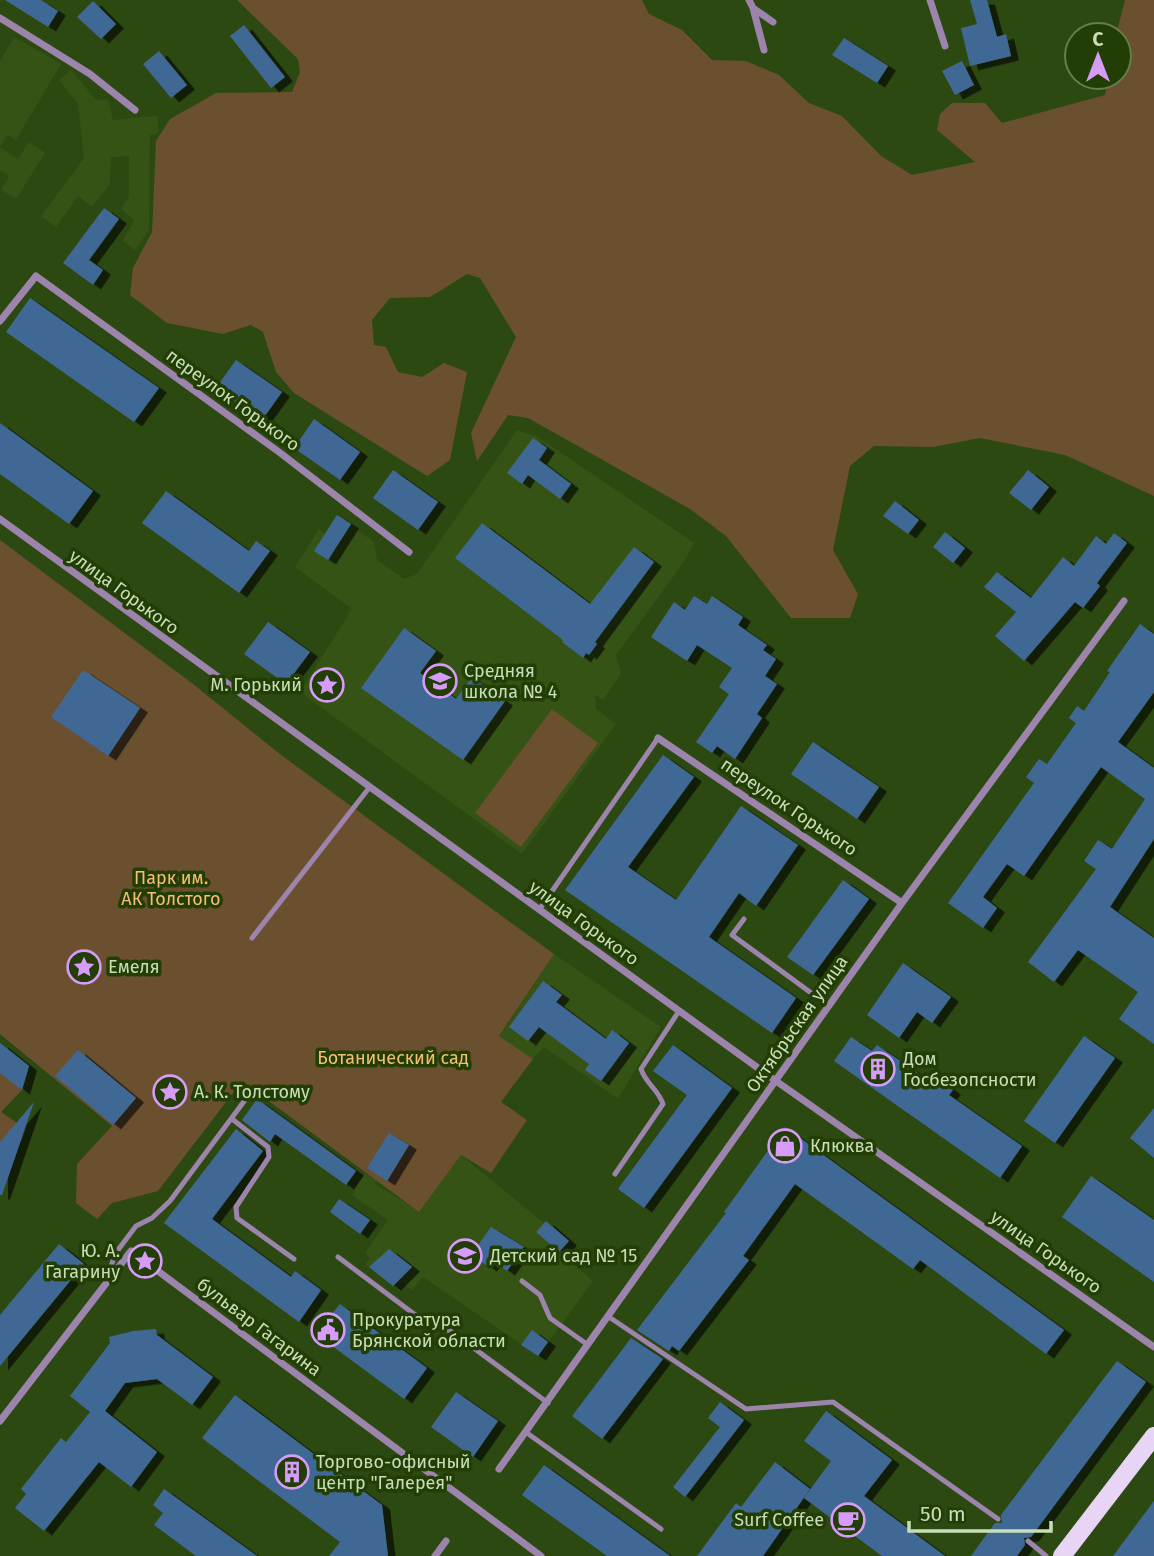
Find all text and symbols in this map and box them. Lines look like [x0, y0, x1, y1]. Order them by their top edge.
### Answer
north arrow [1063, 21, 1133, 91]
text: С [1093, 28, 1104, 51]
street label: переулок Горького [162, 344, 304, 456]
street label: улица Горького [65, 545, 183, 639]
place label: Средняя школа № 4 [464, 660, 558, 703]
school or university icon: Средняя школа № 4 [421, 662, 459, 700]
place icon: М. Горький [308, 666, 346, 704]
place label: М. Горький [210, 674, 302, 696]
street label: переулок Горького [717, 753, 861, 861]
park label: Парк им. АК Толстого [121, 867, 221, 910]
street label: улица Горького [525, 876, 643, 970]
place icon: Емеля [65, 948, 103, 986]
street label: Октябрьская улица [741, 951, 853, 1097]
place label: Емеля [108, 956, 160, 978]
park label: Ботанический сад [317, 1047, 469, 1069]
place label: Дом Госбезопсности [902, 1048, 1037, 1091]
building icon: Дом Госбезопсности [859, 1050, 897, 1088]
place icon: А. К. Толстому [151, 1073, 189, 1111]
place label: А. К. Толстому [194, 1081, 310, 1103]
shop icon: Клюква [766, 1127, 804, 1165]
place label: Клюква [810, 1135, 874, 1157]
street label: улица Горького [986, 1206, 1106, 1298]
school or university icon: Детский сад № 15 [446, 1237, 484, 1275]
place label: Ю. А. Гагарину [45, 1240, 120, 1283]
place icon: Ю. А. Гагарину [126, 1242, 164, 1280]
place label: Детский сад № 15 [489, 1245, 637, 1267]
street label: бульвар Гагарина [193, 1273, 325, 1381]
place label: Прокуратура Брянской области [352, 1309, 506, 1352]
public building icon: Прокуратура Брянской области [309, 1311, 347, 1349]
place label: Торгово-офисный центр "Галерея" [316, 1451, 470, 1494]
building icon: Торгово-офисный центр "Галерея" [273, 1453, 311, 1491]
scale bar [909, 1490, 1051, 1534]
cafe icon: Surf Coffee [829, 1501, 867, 1539]
text: 50 m [920, 1501, 966, 1527]
place label: Surf Coffee [734, 1509, 824, 1531]

